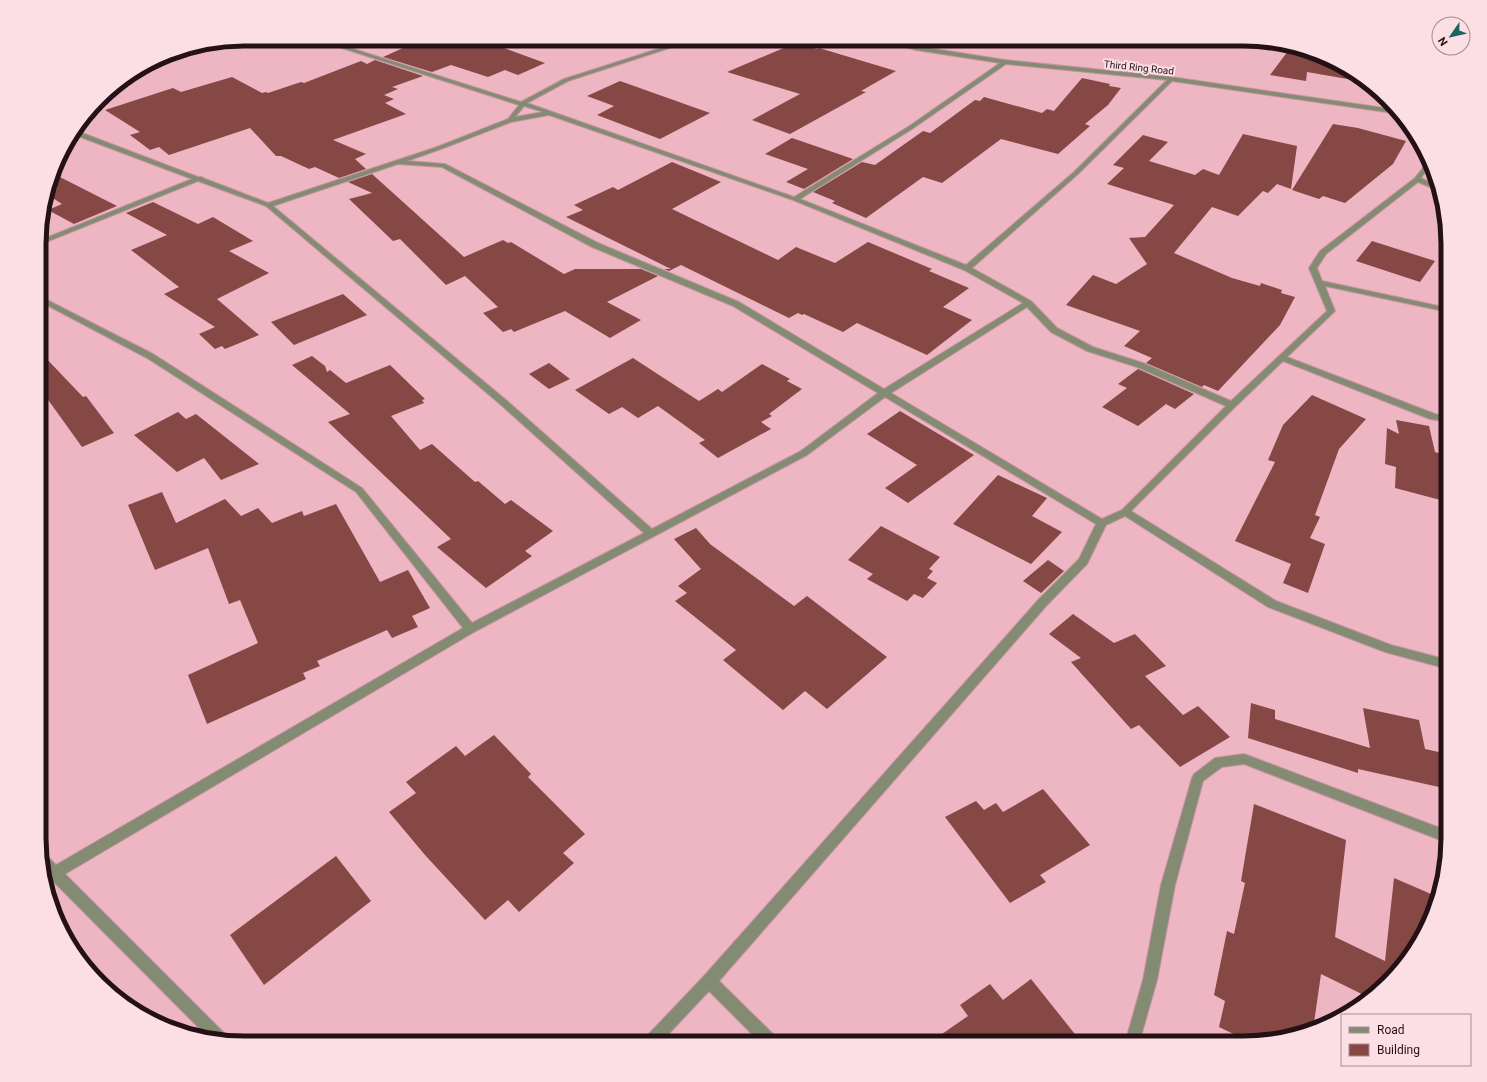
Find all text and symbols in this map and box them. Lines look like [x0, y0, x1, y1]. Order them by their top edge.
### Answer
north arrow [1431, 16, 1471, 56]
text: N [1435, 34, 1451, 48]
street label: Third Ring Road [1103, 58, 1175, 77]
legend [1341, 1014, 1471, 1066]
text: Road [1377, 1023, 1405, 1037]
text: Building [1377, 1043, 1420, 1057]

